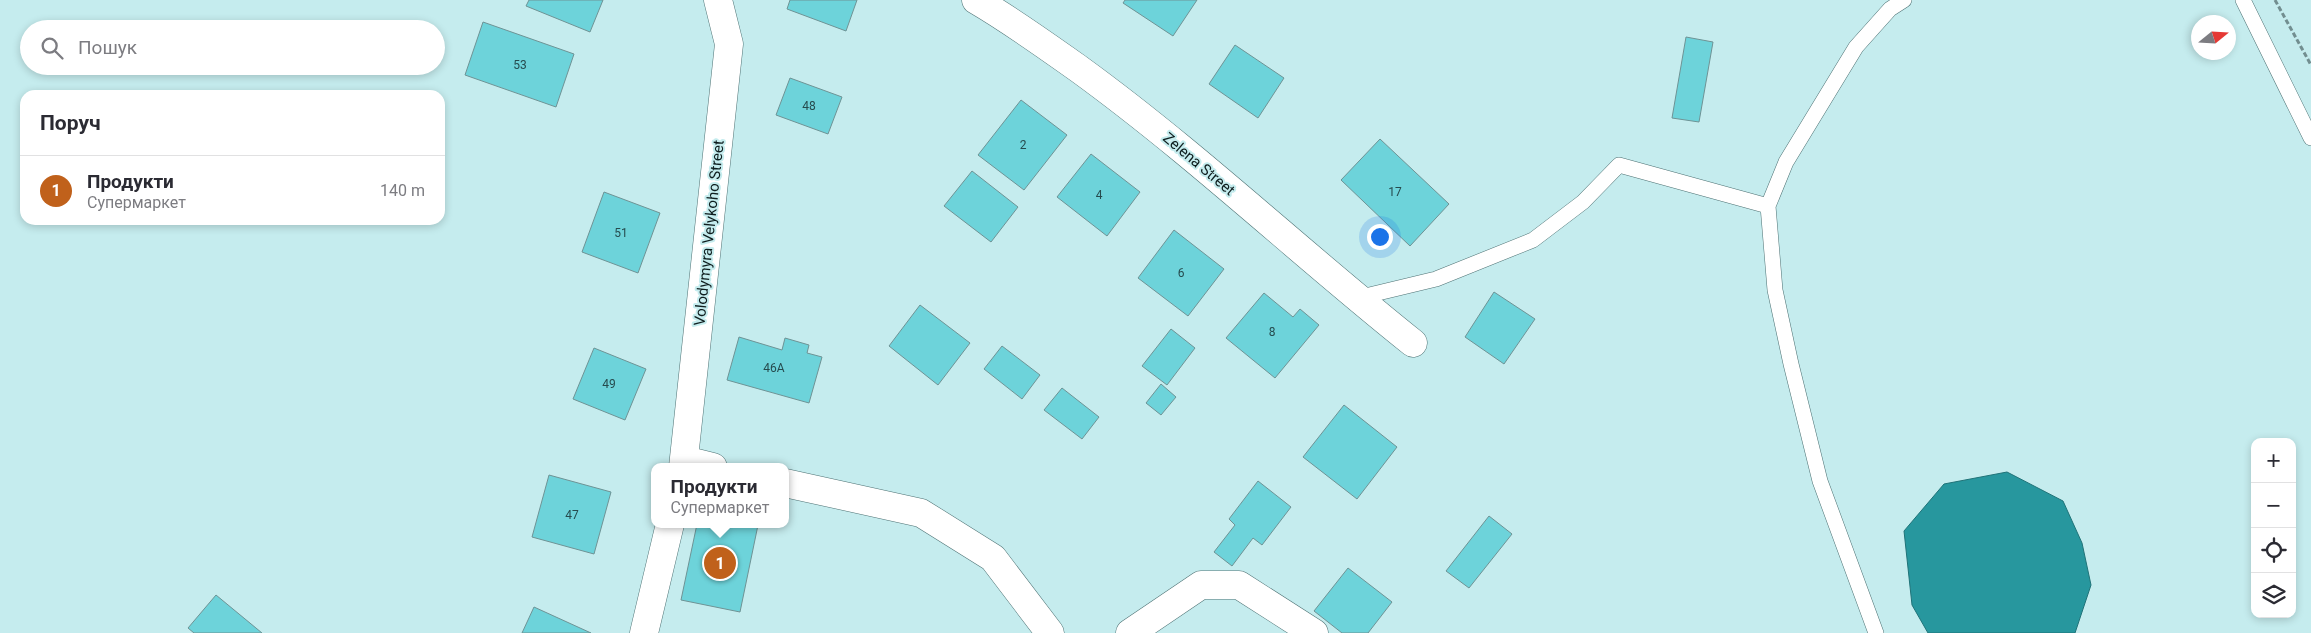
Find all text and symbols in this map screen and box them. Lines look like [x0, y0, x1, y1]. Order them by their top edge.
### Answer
north arrow [2191, 15, 2236, 60]
search box [20, 20, 445, 75]
icon: search [38, 34, 66, 62]
text: Пошук [78, 36, 137, 59]
house number: 53 [513, 58, 527, 72]
house number: 48 [802, 99, 816, 113]
text: Поруч [40, 111, 101, 135]
street label: Zelena Street [1159, 129, 1239, 199]
house number: 2 [1020, 138, 1027, 152]
street label: Volodymyra Velykoho Street [690, 139, 728, 327]
text: Продукти [87, 170, 174, 193]
text: 1 [51, 181, 61, 200]
text: 140 m [380, 181, 425, 200]
house number: 17 [1388, 185, 1402, 199]
house number: 4 [1096, 188, 1103, 202]
text: Супермаркет [87, 193, 186, 212]
your location [1367, 224, 1393, 250]
house number: 51 [614, 226, 628, 240]
house number: 6 [1178, 266, 1185, 280]
house number: 8 [1269, 325, 1276, 339]
house number: 46А [763, 361, 785, 375]
house number: 49 [602, 377, 616, 391]
map controls [2251, 438, 2296, 618]
button: + [2251, 438, 2296, 483]
popup [651, 463, 789, 528]
text: Продукти [671, 475, 757, 498]
button: − [2251, 483, 2296, 528]
text: Супермаркет [671, 498, 769, 517]
house number: 47 [565, 508, 579, 522]
button: locate [2251, 528, 2296, 573]
pin: 1 [704, 544, 736, 582]
button: layers [2251, 573, 2296, 618]

